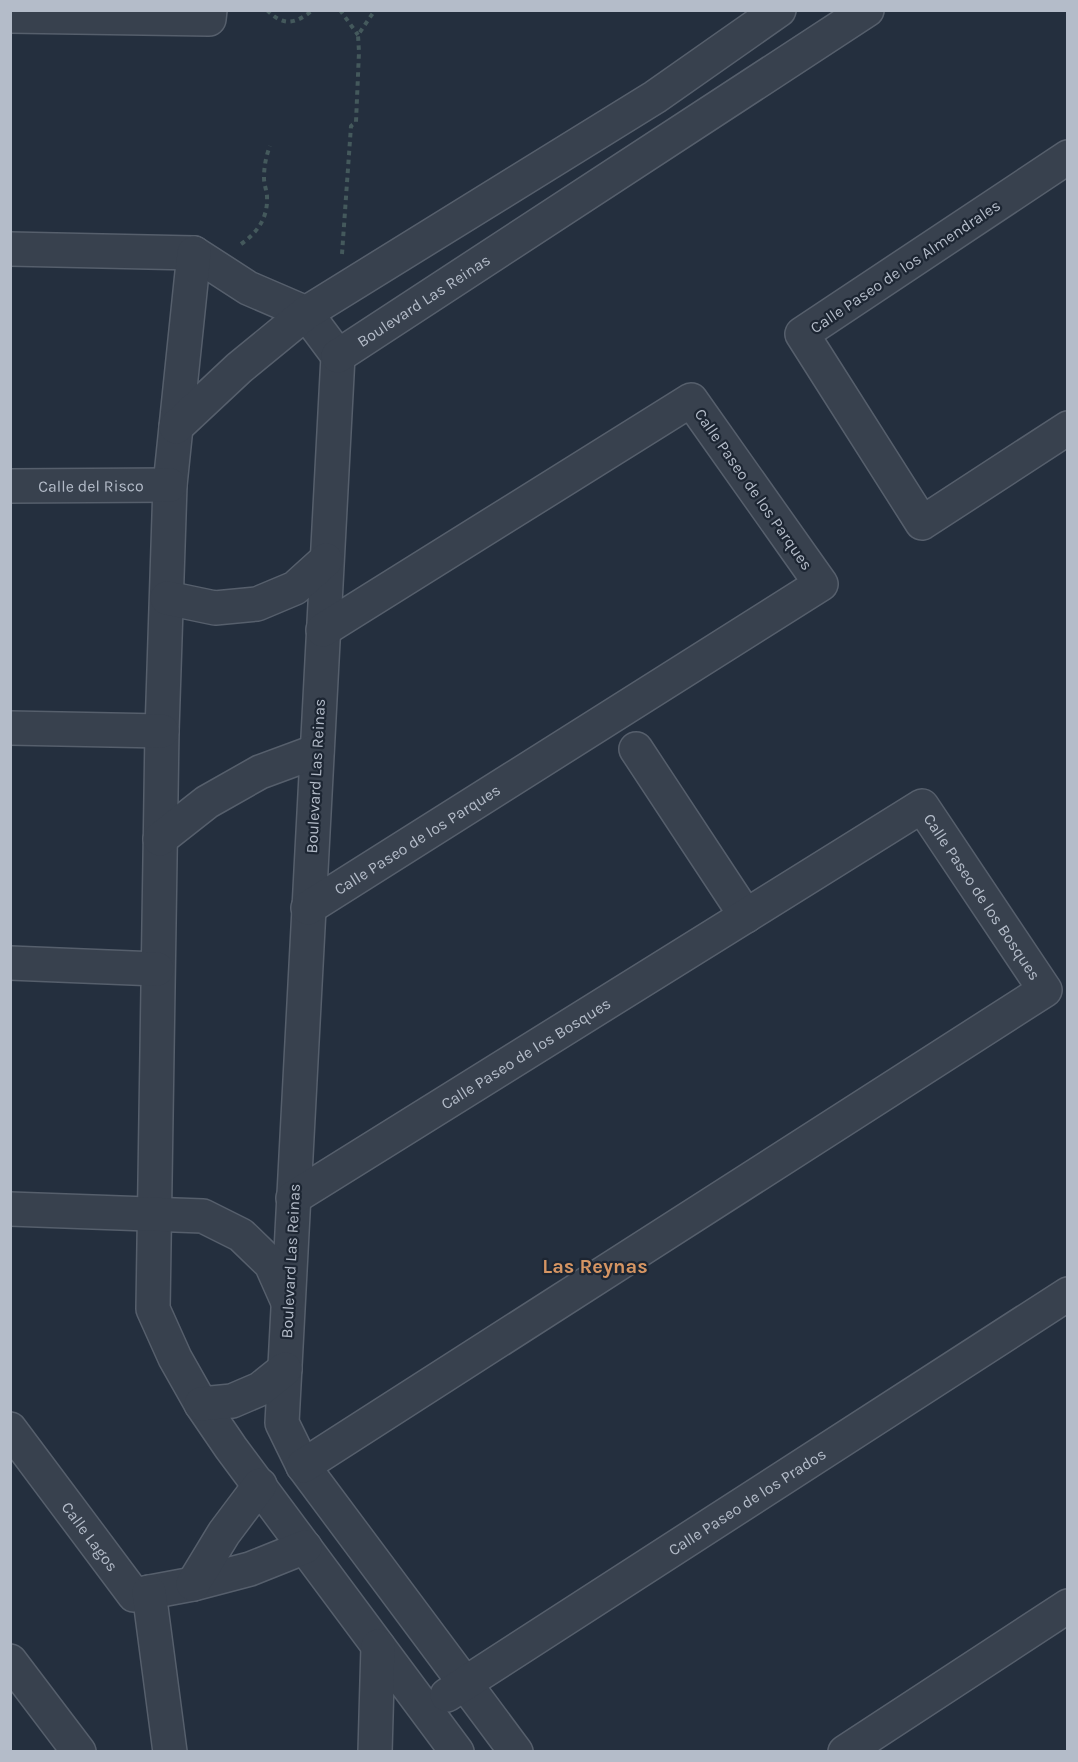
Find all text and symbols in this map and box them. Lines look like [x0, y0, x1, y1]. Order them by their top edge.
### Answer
street label: Calle Paseo de los Almendrales [807, 196, 1004, 337]
street label: Boulevard Las Reinas [353, 250, 494, 351]
street label: Calle Paseo de los Parques [691, 405, 817, 574]
street label: Calle del Risco [38, 476, 144, 496]
street label: Boulevard Las Reinas [302, 698, 329, 854]
street label: Calle Paseo de los Parques [331, 780, 504, 899]
street label: Calle Paseo de los Bosques [920, 810, 1045, 984]
street label: Calle Paseo de los Bosques [437, 994, 614, 1113]
street label: Boulevard Las Reinas [277, 1183, 304, 1339]
district label: Las Reynas [542, 1255, 648, 1278]
street label: Calle Paseo de los Prados [665, 1444, 829, 1560]
street label: Calle Lagos [58, 1498, 122, 1575]

